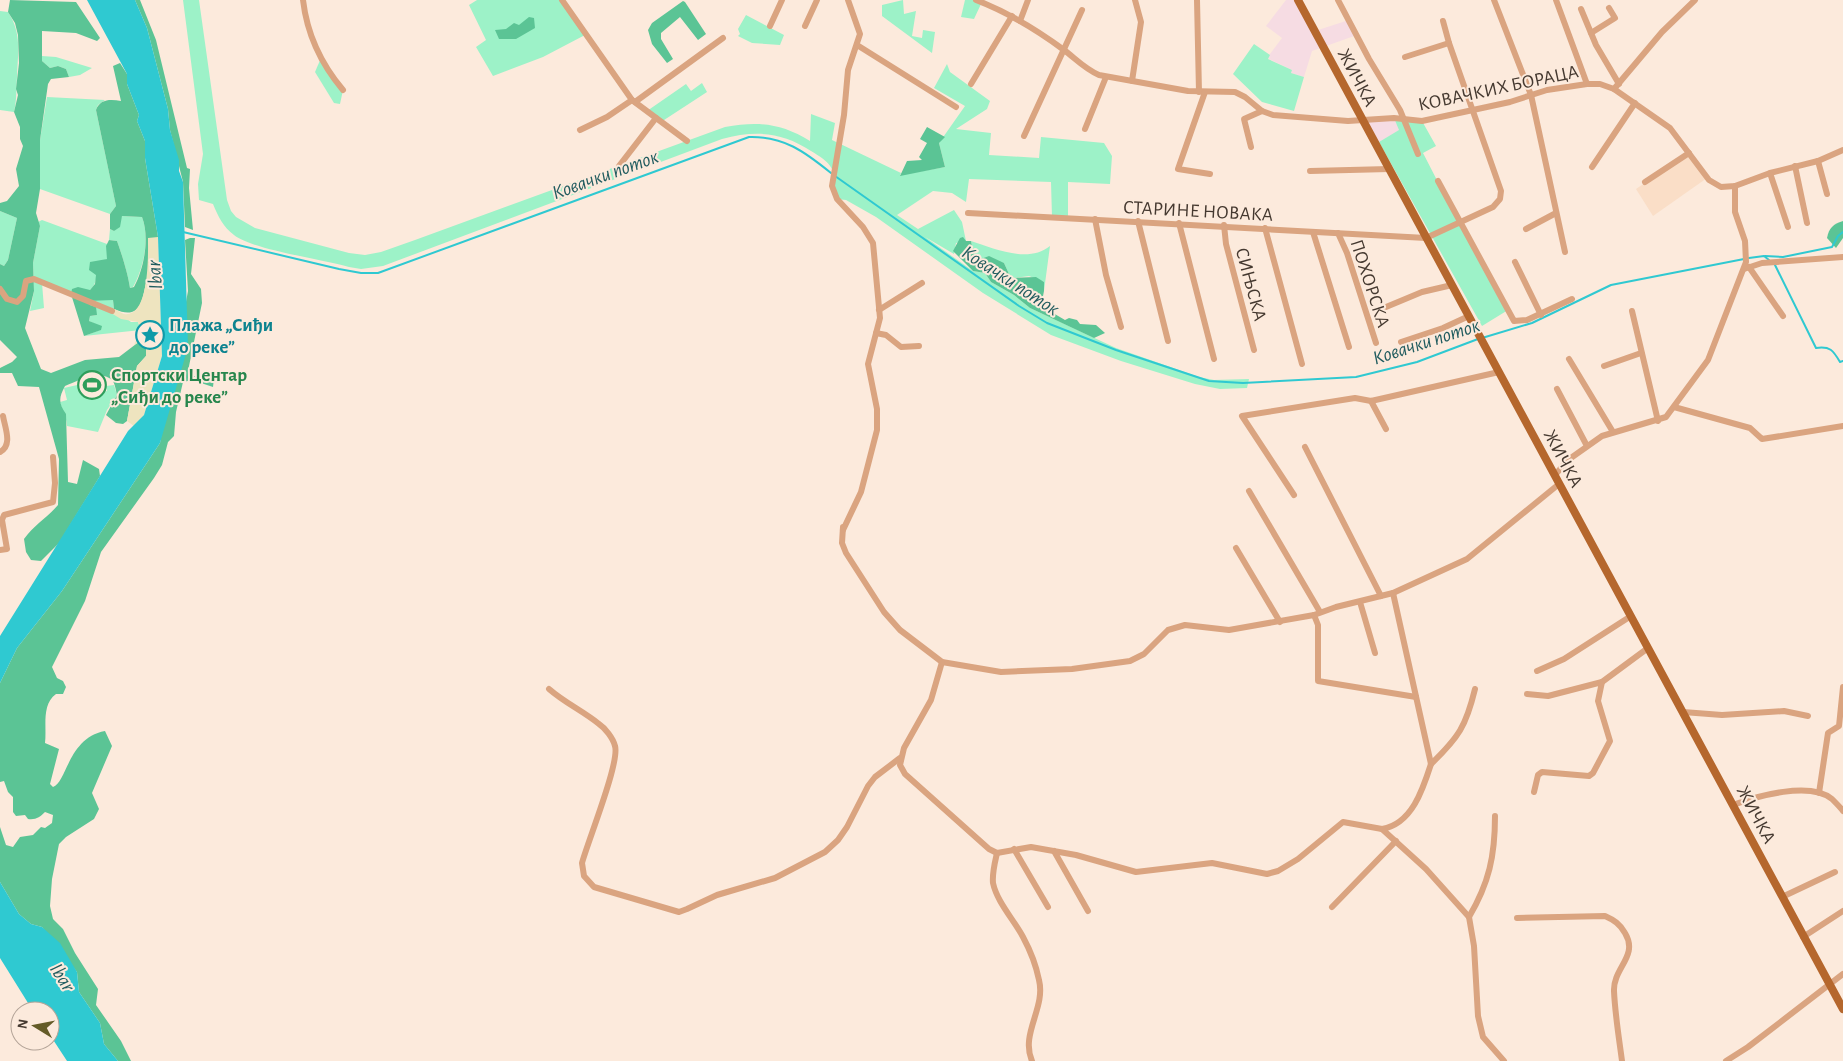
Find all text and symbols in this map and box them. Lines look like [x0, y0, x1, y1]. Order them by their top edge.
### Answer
street label: ЖИЧКА [1334, 46, 1380, 110]
street label: КОВАЧКИХ БОРАЦА [1416, 62, 1580, 115]
water label: Ковачки поток [550, 146, 662, 203]
street label: СТАРИНЕ НОВАКА [1122, 198, 1273, 225]
street label: ПОХОРСКА [1346, 237, 1393, 330]
water label: Ковачки поток [958, 242, 1063, 320]
street label: СИЊСКА [1232, 246, 1269, 323]
water label: Ibar [144, 259, 166, 290]
water label: Ковачки поток [1370, 315, 1483, 369]
place label: Плажа „Сиђи до реке” [169, 316, 273, 357]
place icon: Плажа „Сиђи до реке” [135, 320, 165, 350]
place label: Спортски Центар „Сиђи до реке” [111, 366, 247, 407]
sports icon: Спортски Центар „Сиђи до реке” [77, 370, 107, 400]
street label: ЖИЧКА [1540, 427, 1586, 491]
street label: ЖИЧКА [1733, 783, 1779, 847]
water label: Ibar [46, 960, 79, 996]
north arrow [10, 1001, 60, 1051]
text: N [15, 1018, 31, 1030]

